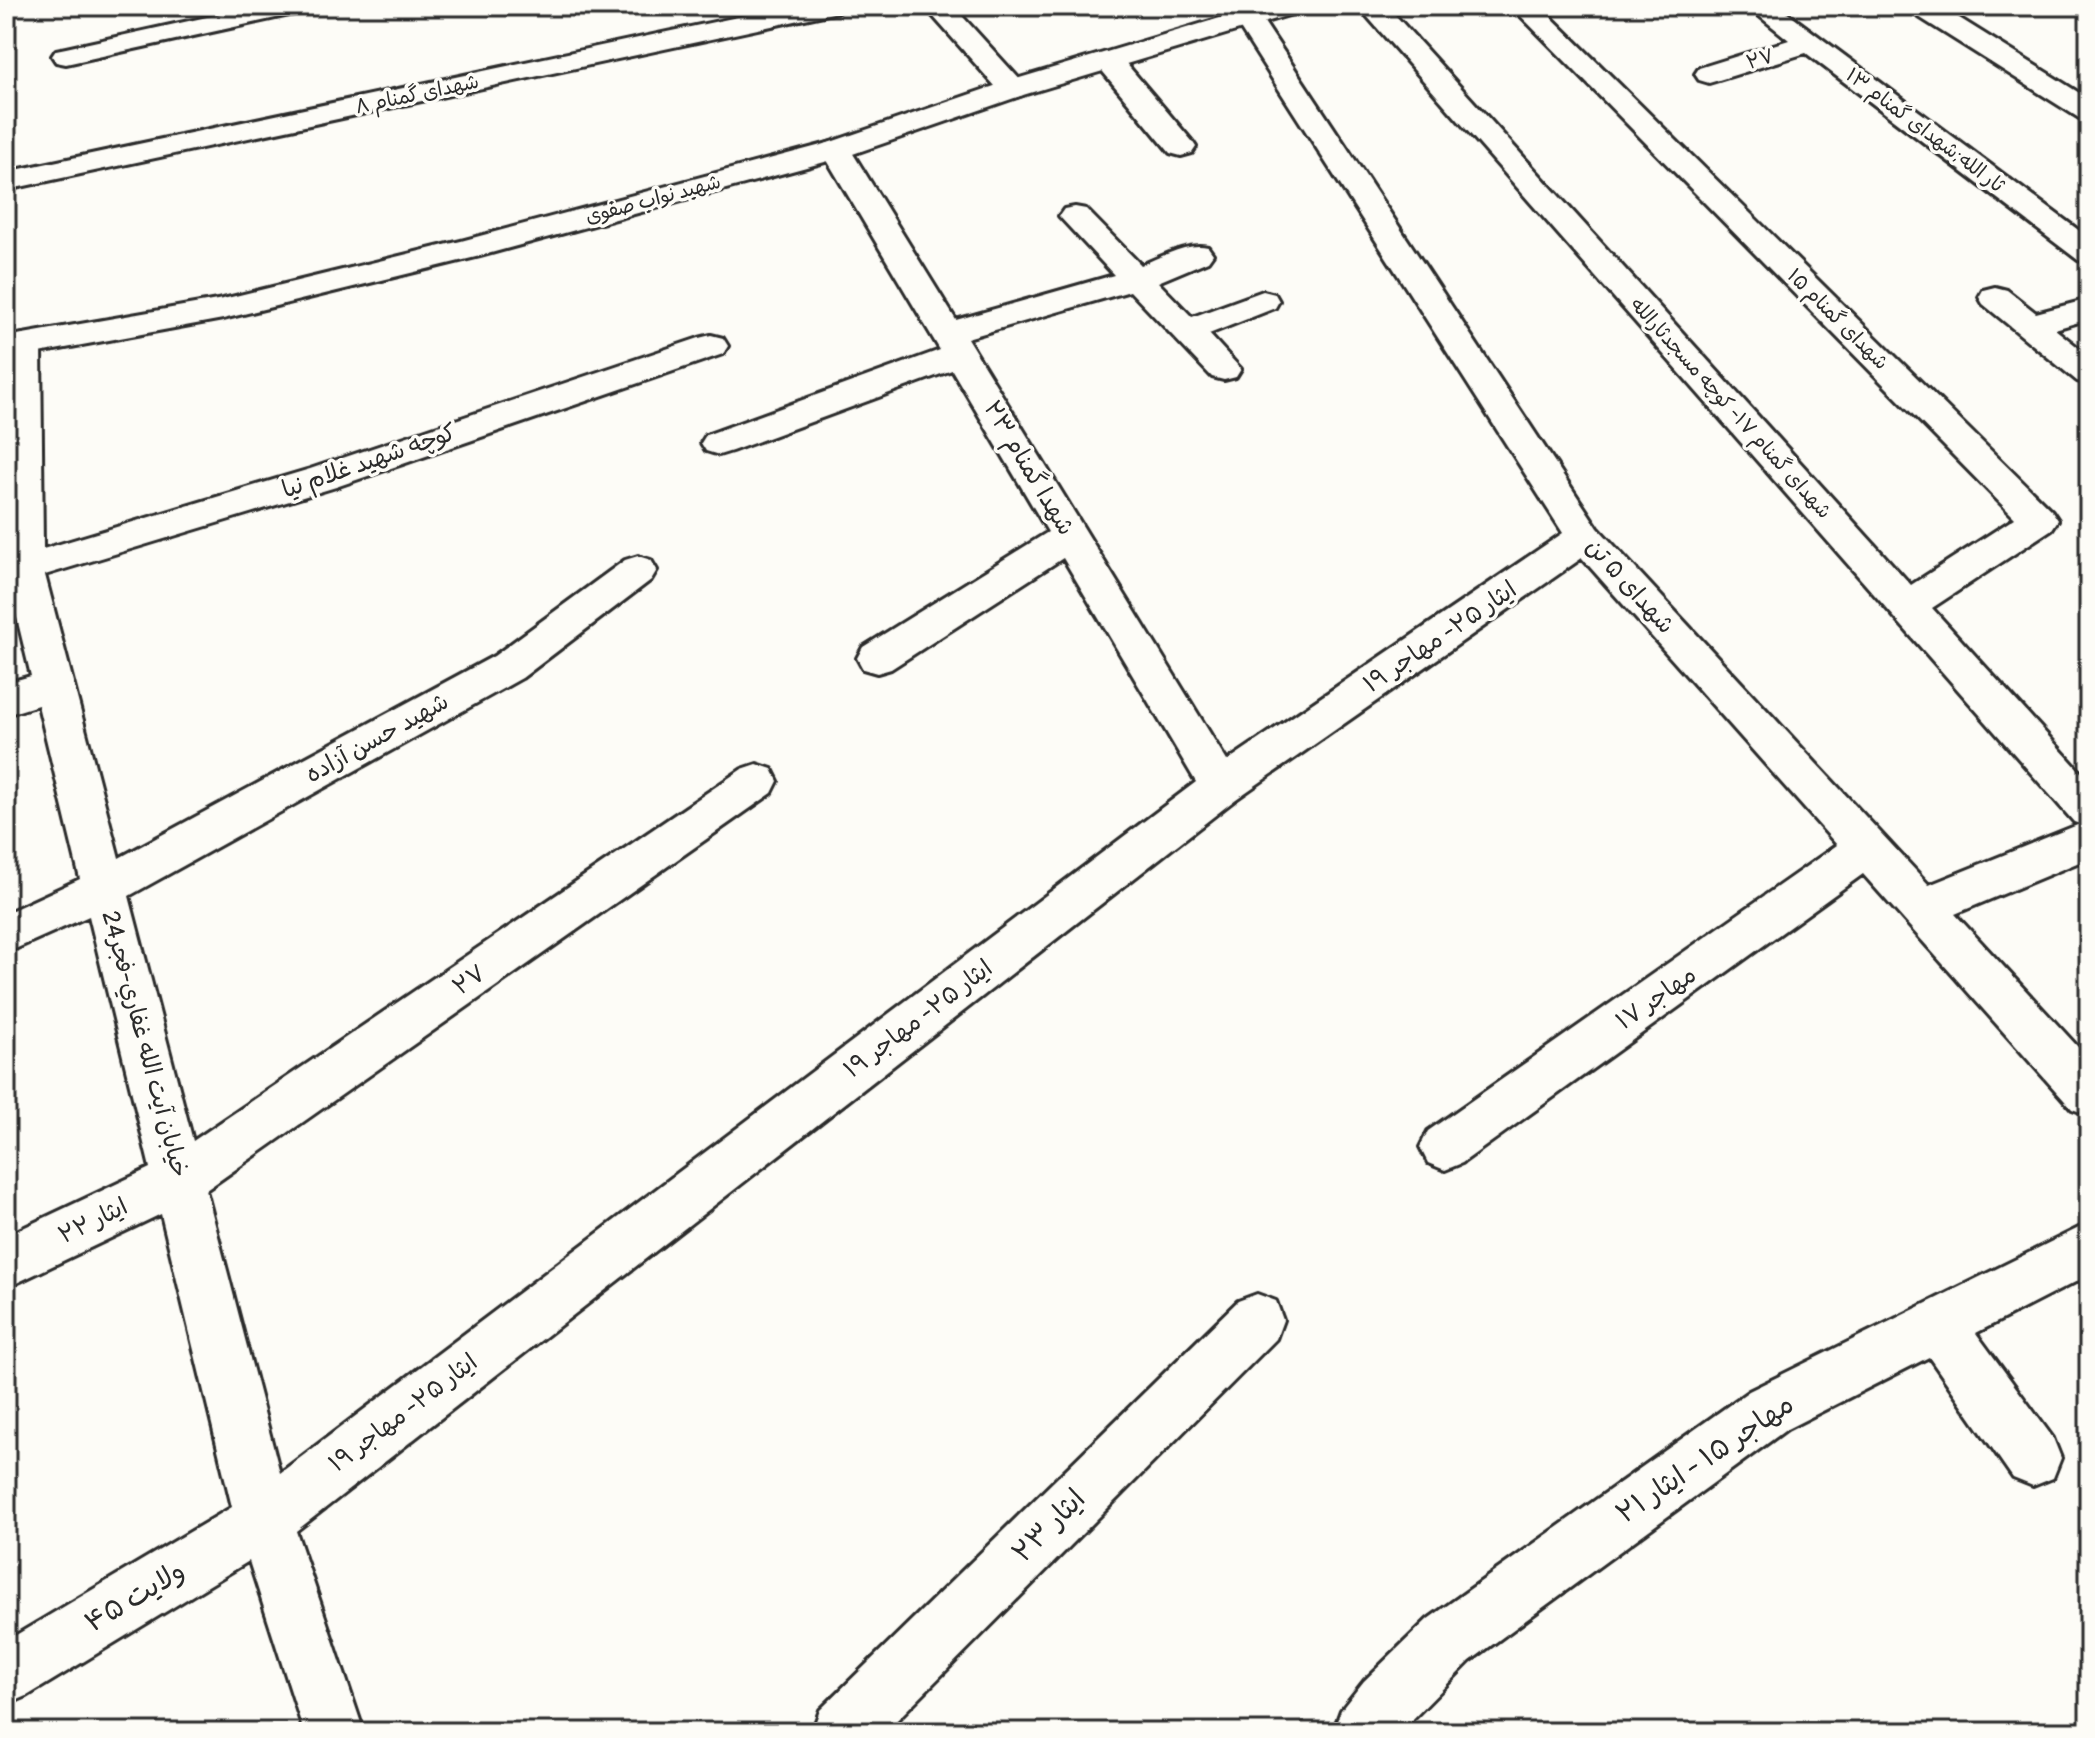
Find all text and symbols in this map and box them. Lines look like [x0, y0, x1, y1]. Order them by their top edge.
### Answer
street label: ۲۷ [1743, 43, 1777, 75]
street label: ثار الله;شهدای گمنام ۱۳ [1839, 62, 2010, 201]
street label: شهدای گمنام ۸ [353, 69, 482, 122]
street label: شهید نواب صفوی [583, 169, 723, 229]
street label: شهدای گمنام ۱۵ [1780, 263, 1894, 377]
street label: شهدای گمنام ۱۷- كوچه مسجدثارالله [1623, 292, 1837, 526]
street label: شهدا گمنام ۲۳ [974, 395, 1081, 543]
street label: کوچه شهید غلام نیا [278, 418, 461, 507]
street label: شهدای ۵ تن [1580, 532, 1680, 640]
street label: ایثار ۲۵- مهاجر ۱۹ [1358, 575, 1522, 699]
street label: شهید حسن آزاده [300, 687, 454, 789]
street label: خيابان آيت الله غفاري-فجر24 [94, 908, 195, 1181]
street label: ایثار ۲۵- مهاجر ۱۹ [838, 954, 998, 1084]
street label: ۲۷ [447, 959, 491, 1001]
street label: مهاجر ۱۷ [1610, 960, 1702, 1036]
street label: ایثار ۲۲ [54, 1192, 132, 1250]
street label: ایثار ۲۵- مهاجر ۱۹ [323, 1348, 483, 1478]
street label: مهاجر ۱۵ - ایثار ۲۱ [1609, 1387, 1801, 1531]
street label: ایثار ۲۳ [1005, 1482, 1093, 1570]
street label: ولایت ۴۵ [78, 1553, 192, 1641]

